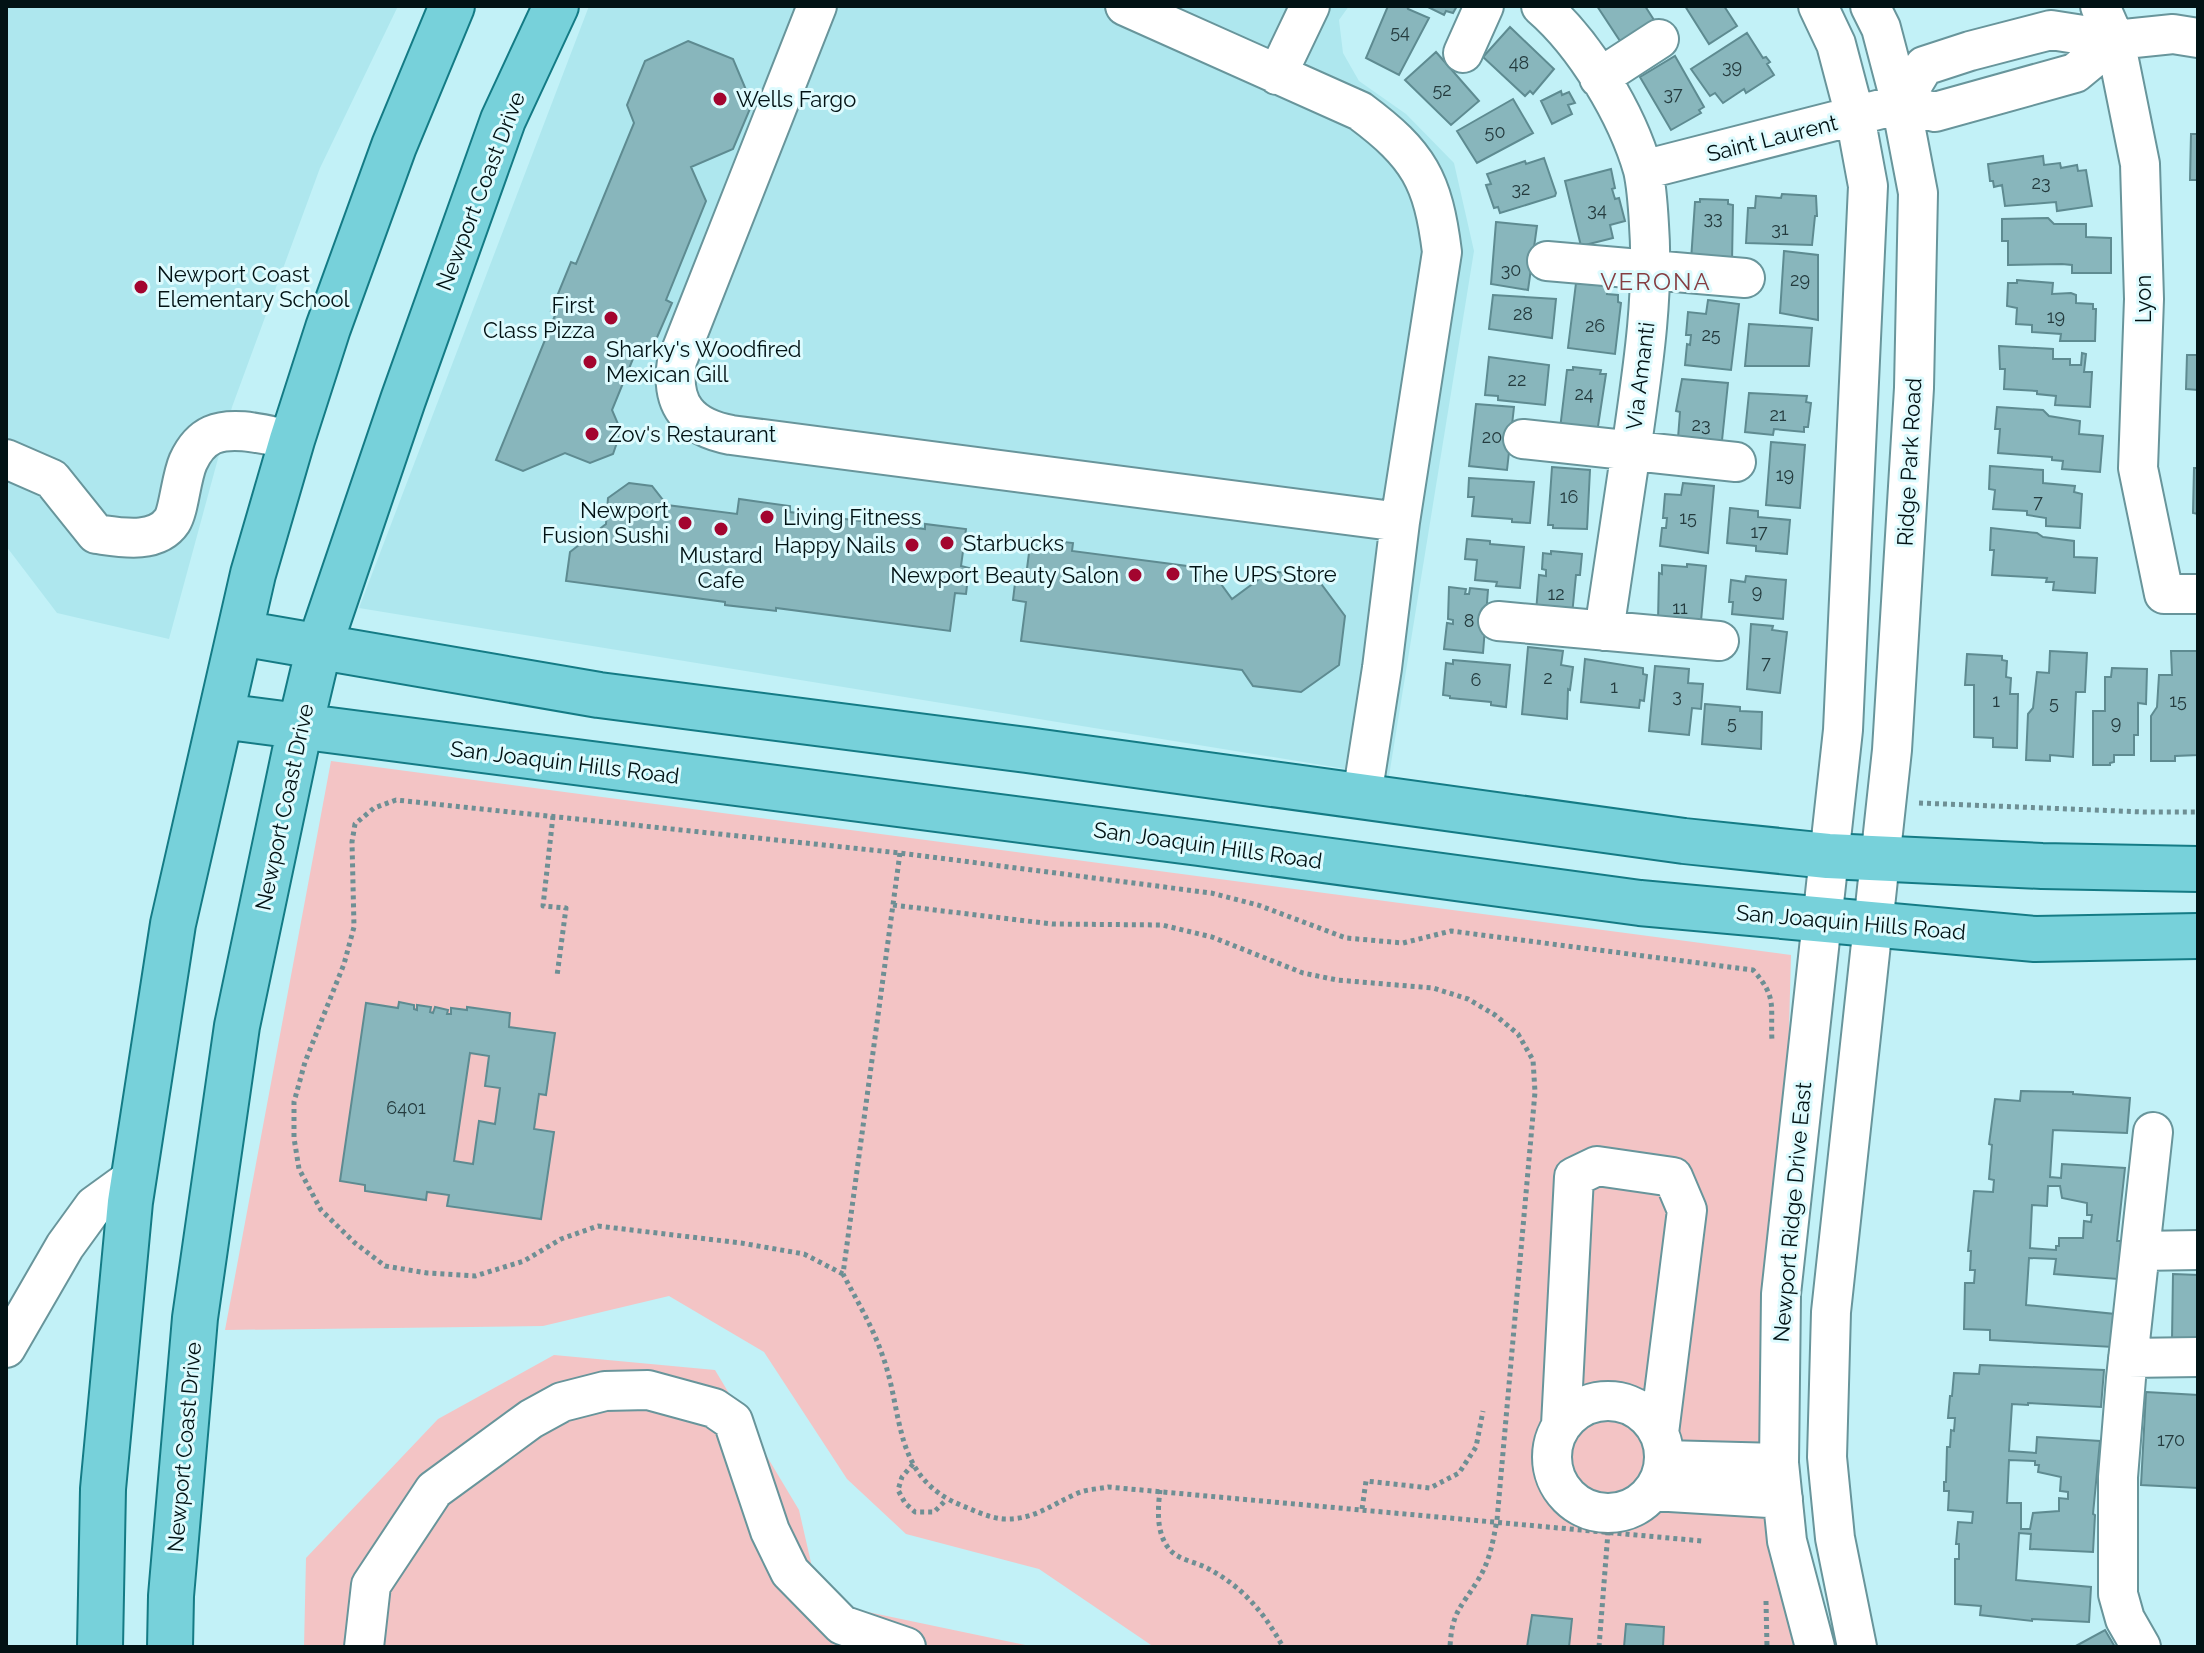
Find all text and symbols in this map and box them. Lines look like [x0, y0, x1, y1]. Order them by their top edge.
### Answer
house number: 54 [1390, 21, 1410, 42]
house number: 48 [1509, 52, 1529, 73]
house number: 39 [1722, 56, 1742, 77]
house number: 52 [1432, 79, 1452, 100]
house number: 37 [1663, 83, 1683, 104]
place label: Wells Fargo [736, 86, 856, 112]
street label: Newport Coast Drive [430, 88, 530, 294]
marker: Wells Fargo [711, 90, 729, 108]
street label: Saint Laurent [1704, 109, 1841, 167]
house number: 50 [1485, 121, 1505, 142]
house number: 23 [2032, 172, 2051, 193]
house number: 32 [1512, 178, 1531, 199]
house number: 34 [1587, 199, 1607, 220]
house number: 33 [1703, 207, 1723, 228]
house number: 31 [1771, 218, 1789, 239]
house number: 30 [1501, 259, 1521, 280]
place label: Newport Coast Elementary School [157, 261, 350, 312]
district label: VERONA [1600, 267, 1712, 296]
house number: 29 [1790, 269, 1810, 290]
street label: Lyon [2130, 275, 2156, 323]
marker: Newport Coast Elementary School [132, 278, 150, 296]
place label: First Class Pizza [483, 292, 596, 343]
house number: 28 [1513, 303, 1533, 324]
house number: 19 [2047, 306, 2065, 327]
marker: First Class Pizza [602, 309, 620, 327]
house number: 26 [1585, 315, 1605, 336]
street label: Via Amanti [1620, 321, 1660, 431]
house number: 25 [1701, 324, 1721, 345]
place label: Sharky's Woodfired Mexican Gill [606, 336, 802, 387]
marker: Sharky's Woodfired Mexican Gill [581, 353, 599, 371]
house number: 22 [1508, 369, 1526, 390]
street label: Ridge Park Road [1892, 377, 1926, 547]
house number: 24 [1574, 383, 1594, 404]
house number: 21 [1769, 404, 1787, 425]
house number: 23 [1692, 414, 1711, 435]
place label: Zov's Restaurant [608, 421, 777, 447]
marker: Zov's Restaurant [583, 425, 601, 443]
house number: 20 [1482, 426, 1502, 447]
house number: 19 [1776, 464, 1794, 485]
house number: 16 [1560, 486, 1578, 507]
house number: 7 [2033, 491, 2043, 512]
place label: Newport Fusion Sushi [542, 497, 670, 548]
place label: Living Fitness [783, 504, 921, 530]
house number: 15 [1679, 507, 1697, 528]
marker: Living Fitness [758, 508, 776, 526]
marker: Newport Fusion Sushi [676, 514, 694, 532]
marker: Mustard Cafe [712, 520, 730, 538]
house number: 17 [1750, 521, 1768, 542]
place label: Starbucks [963, 530, 1064, 556]
place label: Happy Nails [774, 532, 896, 558]
marker: Starbucks [938, 534, 956, 552]
marker: Happy Nails [903, 536, 921, 554]
place label: Mustard Cafe [679, 542, 763, 593]
place label: The UPS Store [1189, 561, 1337, 587]
place label: Newport Beauty Salon [890, 562, 1119, 588]
marker: The UPS Store [1164, 565, 1182, 583]
marker: Newport Beauty Salon [1126, 566, 1144, 584]
house number: 9 [1752, 581, 1762, 602]
house number: 12 [1547, 583, 1565, 604]
house number: 11 [1672, 597, 1688, 618]
house number: 8 [1464, 610, 1474, 631]
house number: 7 [1761, 652, 1771, 673]
house number: 2 [1543, 667, 1553, 688]
house number: 6 [1471, 669, 1482, 690]
house number: 1 [1610, 676, 1618, 697]
house number: 3 [1672, 685, 1682, 706]
house number: 1 [1992, 690, 2000, 711]
house number: 15 [2169, 690, 2187, 711]
house number: 5 [2049, 692, 2059, 713]
street label: Newport Coast Drive [249, 701, 319, 913]
house number: 5 [1727, 712, 1737, 733]
house number: 9 [2111, 712, 2121, 733]
street label: San Joaquin Hills Road [449, 735, 681, 789]
street label: San Joaquin Hills Road [1092, 816, 1324, 874]
street label: San Joaquin Hills Road [1735, 899, 1967, 945]
street label: Newport Ridge Drive East [1768, 1080, 1816, 1343]
house number: 6401 [386, 1097, 426, 1118]
street label: Newport Coast Drive [162, 1341, 206, 1553]
house number: 170 [2157, 1429, 2185, 1450]

